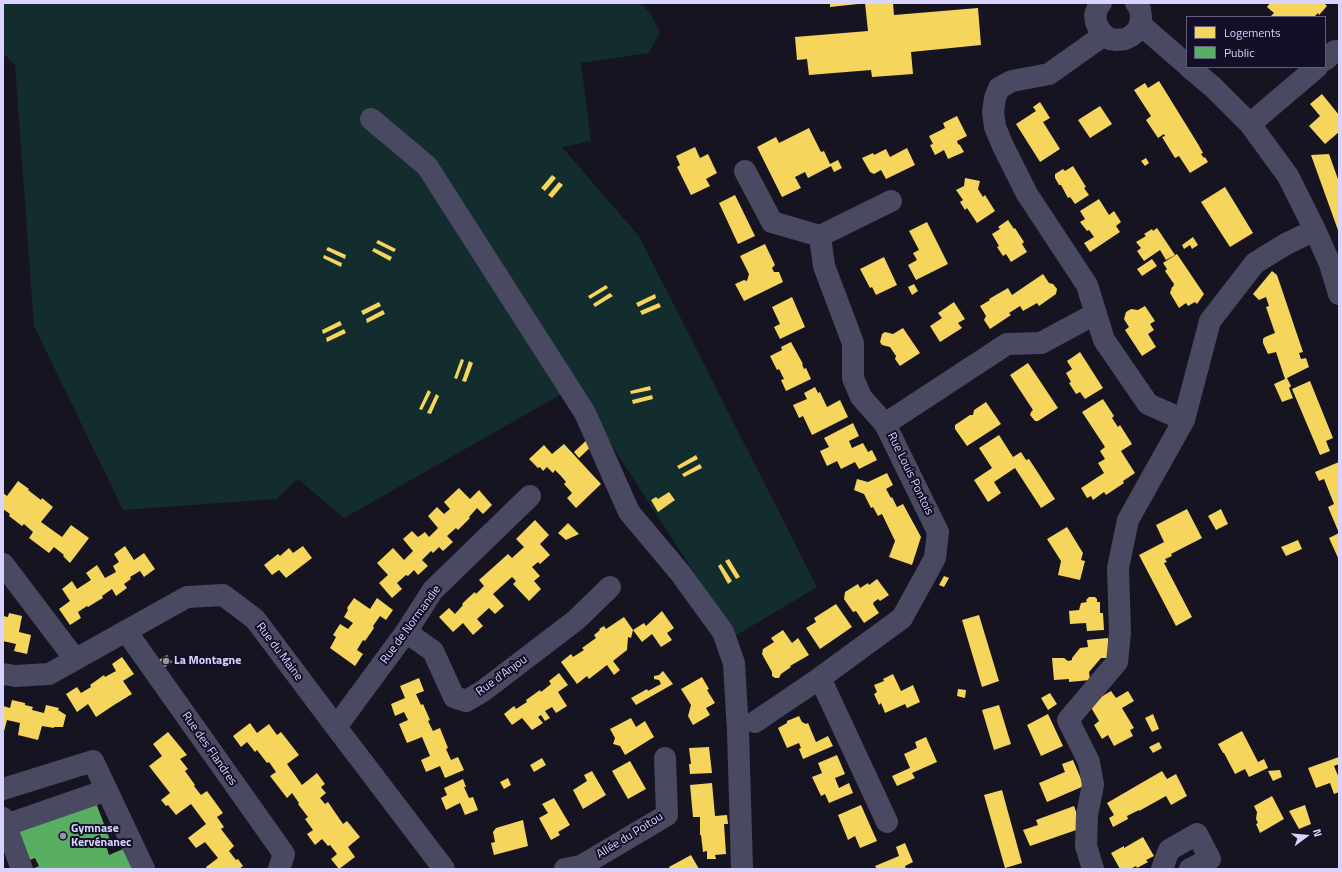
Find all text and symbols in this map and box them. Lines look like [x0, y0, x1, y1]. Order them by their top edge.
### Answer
legend [1186, 16, 1326, 68]
text: Logements [1224, 23, 1281, 42]
text: Public [1224, 43, 1254, 62]
street label: Rue Louis Pontois [884, 430, 936, 518]
street label: Rue de Normandie [378, 583, 444, 667]
street label: Rue du Maine [252, 620, 306, 684]
street label: Rue d'Anjou [474, 653, 530, 699]
place label: La Montagne [174, 654, 241, 668]
marker: La Montagne [161, 656, 171, 666]
street label: Rue des Flandres [178, 709, 240, 789]
street label: Allée du Poitou [594, 810, 666, 862]
north arrow [1286, 816, 1326, 856]
place label: Gymnase Kervénanec [71, 822, 131, 850]
text: N [1309, 827, 1326, 839]
marker: Gymnase Kervénanec [58, 831, 68, 841]

